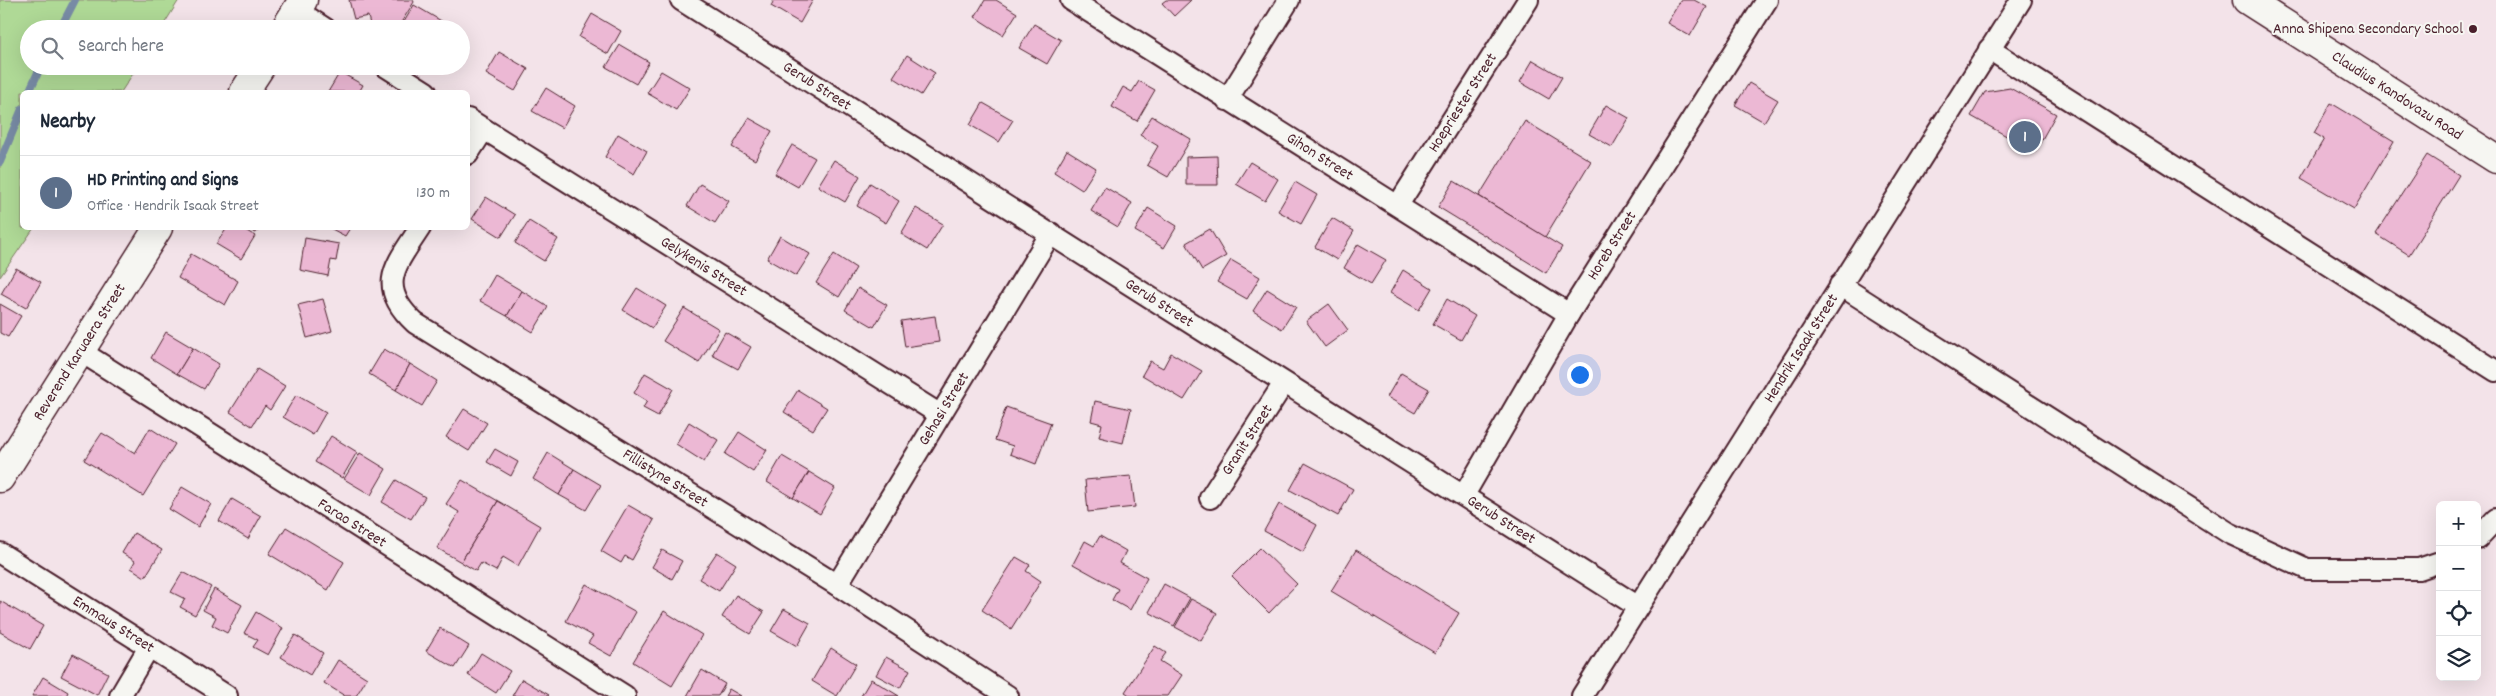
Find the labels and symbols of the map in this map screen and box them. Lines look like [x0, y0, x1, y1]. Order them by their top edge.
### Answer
place label: Anna Shipena Secondary School [2273, 18, 2463, 41]
marker: Anna Shipena Secondary School [2467, 23, 2479, 35]
street label: Claudius Kandovazu Road [2327, 45, 2467, 146]
street label: Hoepriester Street [1423, 48, 1503, 157]
street label: Gerub Street [778, 56, 856, 117]
pin: 1 [2009, 118, 2041, 156]
street label: Gihon Street [1282, 127, 1358, 187]
street label: Horeb Street [1582, 207, 1643, 285]
street label: Gelykenis Street [656, 231, 752, 303]
street label: Gerub Street [1120, 273, 1198, 334]
street label: Reverend Karuaera Street [28, 279, 132, 425]
street label: Hendrik Isaak Street [1758, 289, 1844, 407]
your location [1567, 362, 1593, 388]
street label: Gehasi Street [913, 368, 975, 450]
street label: Granit Street [1216, 400, 1279, 480]
street label: Fillistyne Street [618, 443, 713, 514]
street label: Gerub Street [1462, 489, 1540, 550]
street label: Farao Street [313, 493, 391, 554]
street label: Emmaus Street [68, 590, 159, 659]

